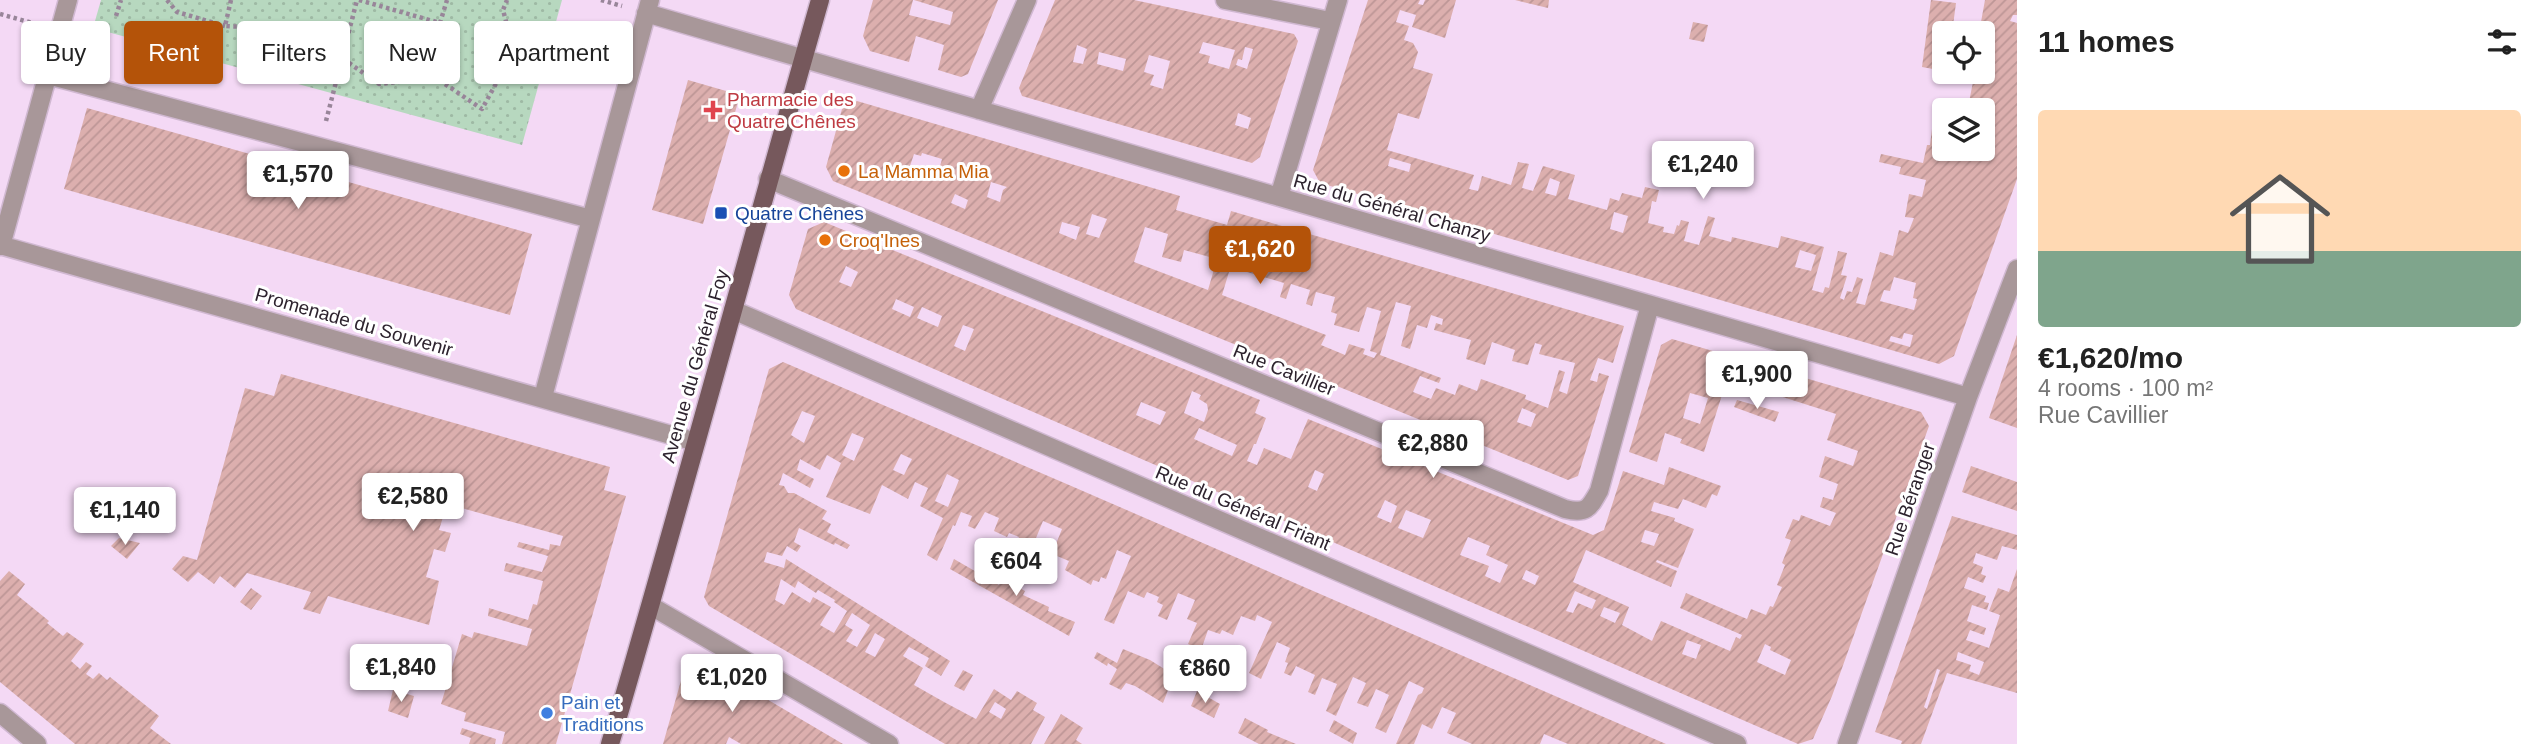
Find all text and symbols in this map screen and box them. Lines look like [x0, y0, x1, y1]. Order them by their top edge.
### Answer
chip: Buy [21, 21, 110, 84]
chip: Rent [124, 21, 223, 84]
chip: Filters [237, 21, 350, 84]
chip: New [364, 21, 460, 84]
chip: Apartment [474, 21, 633, 84]
map controls [1932, 21, 1995, 161]
button: locate [1932, 21, 1995, 84]
icon: filters [2483, 23, 2521, 61]
text: 11 homes [2038, 25, 2175, 58]
place label: Pharmacie des Quatre Chênes [727, 89, 856, 132]
button: layers [1932, 98, 1995, 161]
marker: Pharmacie des Quatre Chênes [705, 102, 721, 118]
pin: €1,240 [1646, 142, 1760, 201]
text: €1,240 [1668, 151, 1738, 177]
pin: €1,570 [241, 152, 355, 211]
icon: home [2217, 156, 2343, 282]
text: €1,570 [263, 161, 333, 187]
place label: La Mamma Mia [858, 161, 989, 182]
marker: La Mamma Mia [836, 163, 852, 179]
street label: Rue du Général Chanzy [1291, 170, 1493, 246]
place label: Quatre Chênes [735, 203, 864, 224]
marker: Quatre Chênes [713, 205, 729, 221]
pin: €1,620 [1203, 226, 1317, 286]
place label: Croq'Ines [839, 230, 920, 251]
marker: Croq'Ines [817, 232, 833, 248]
text: €1,620 [1225, 236, 1295, 262]
street label: Avenue du Général Foy [657, 266, 733, 465]
street label: Promenade du Souvenir [253, 284, 456, 361]
street label: Rue Cavillier [1230, 340, 1338, 400]
text: €1,620/mo [2038, 341, 2183, 374]
pin: €1,900 [1700, 352, 1814, 411]
text: €1,900 [1722, 361, 1792, 387]
text: 4 rooms · 100 m² [2038, 375, 2213, 401]
text: Rue Cavillier [2038, 402, 2168, 428]
pin: €2,880 [1376, 420, 1490, 480]
text: €2,880 [1398, 430, 1468, 456]
street label: Rue Béranger [1881, 439, 1939, 558]
street label: Rue du Général Friant [1152, 462, 1334, 555]
pin: €2,580 [356, 474, 470, 533]
text: €2,580 [378, 483, 448, 509]
pin: €1,140 [68, 488, 182, 547]
text: €1,140 [90, 497, 160, 523]
pin: €604 [975, 538, 1057, 598]
text: €604 [990, 548, 1042, 574]
pin: €1,840 [344, 644, 458, 704]
pin: €860 [1164, 646, 1246, 705]
text: €1,840 [366, 654, 436, 680]
pin: €1,020 [675, 654, 789, 714]
text: €860 [1179, 655, 1231, 681]
text: €1,020 [697, 664, 767, 690]
place label: Pain et Traditions [561, 692, 644, 735]
marker: Pain et Traditions [539, 705, 555, 721]

